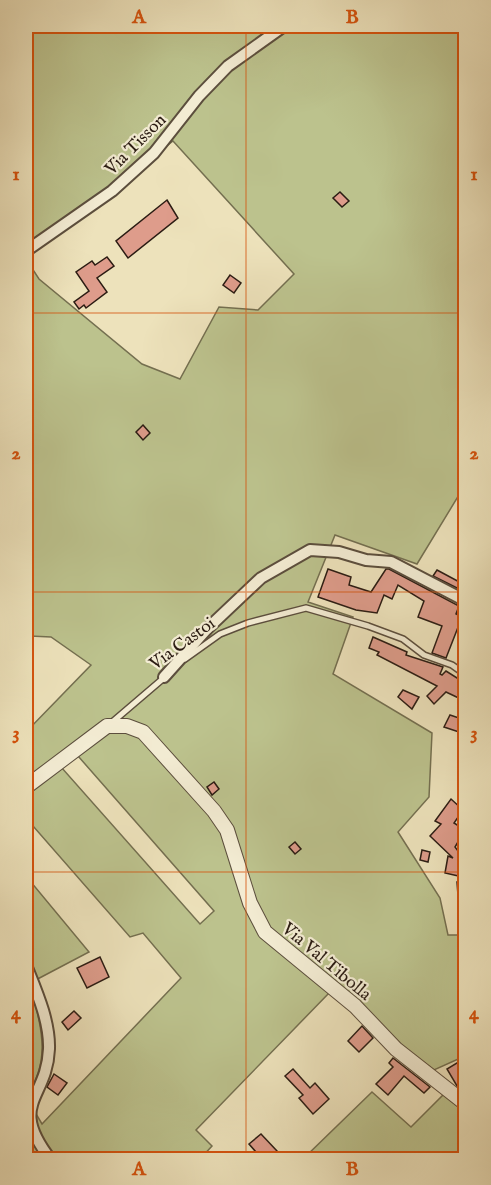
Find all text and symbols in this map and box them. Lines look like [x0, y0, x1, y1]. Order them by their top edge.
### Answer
text: A [131, 5, 147, 30]
text: B [345, 5, 359, 30]
street label: Via Tisson [100, 109, 172, 182]
text: 1 [12, 162, 20, 187]
text: 1 [470, 162, 478, 187]
text: 2 [11, 441, 21, 466]
text: 2 [469, 441, 479, 466]
street label: Via Castoi [145, 613, 220, 676]
text: 3 [12, 721, 20, 746]
text: 3 [470, 721, 478, 746]
street label: Via Val Tibolla [276, 917, 376, 1007]
text: 4 [11, 1001, 22, 1026]
text: 4 [469, 1001, 480, 1026]
text: A [131, 1157, 147, 1182]
text: B [345, 1157, 359, 1182]

